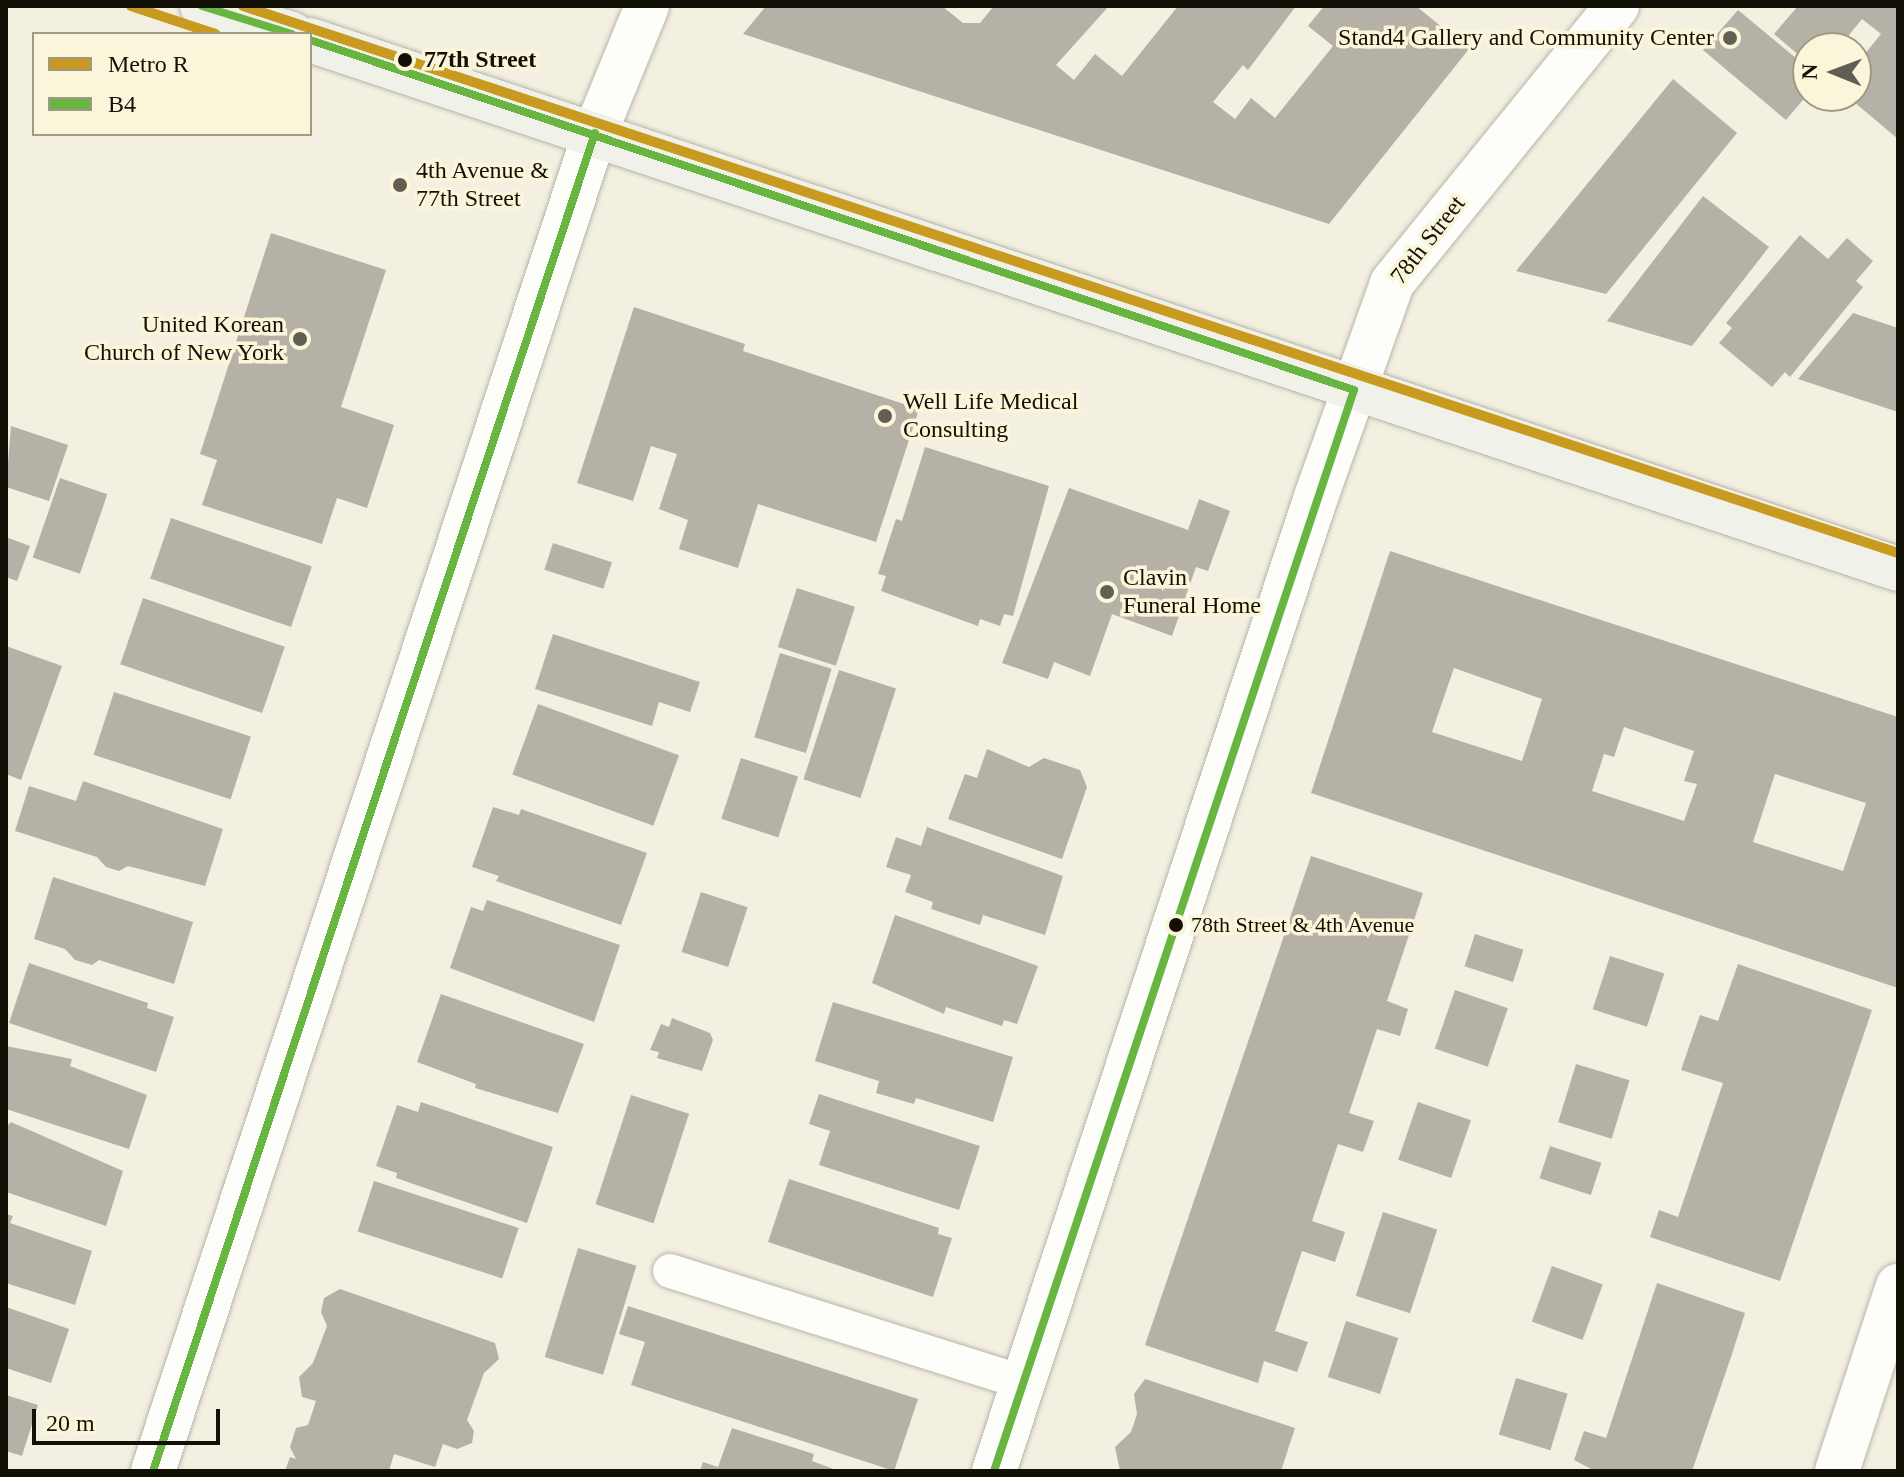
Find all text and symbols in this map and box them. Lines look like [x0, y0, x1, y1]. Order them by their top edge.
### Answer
place label: Stand4 Gallery and Community Center [1338, 24, 1714, 52]
marker: Stand4 Gallery and Community Center [1721, 29, 1739, 47]
legend [32, 32, 312, 136]
north arrow [1792, 32, 1872, 112]
place label: 77th Street [424, 46, 536, 74]
marker: 77th Street [393, 48, 417, 72]
text: Metro R [108, 51, 189, 77]
text: N [1797, 63, 1822, 80]
text: B4 [108, 91, 136, 117]
place label: 4th Avenue & 77th Street [416, 157, 550, 213]
marker: 4th Avenue & 77th Street [391, 176, 409, 194]
street label: 78th Street [1384, 190, 1472, 290]
place label: United Korean Church of New York [83, 311, 284, 367]
marker: United Korean Church of New York [291, 330, 309, 348]
place label: Well Life Medical Consulting [903, 388, 1078, 444]
marker: Well Life Medical Consulting [874, 405, 896, 427]
place label: Clavin Funeral Home [1123, 564, 1261, 620]
marker: Clavin Funeral Home [1098, 583, 1116, 601]
place label: 78th Street & 4th Avenue [1191, 912, 1415, 938]
marker: 78th Street & 4th Avenue [1168, 917, 1184, 933]
scale bar [36, 1393, 224, 1443]
text: 20 m [46, 1410, 95, 1436]

